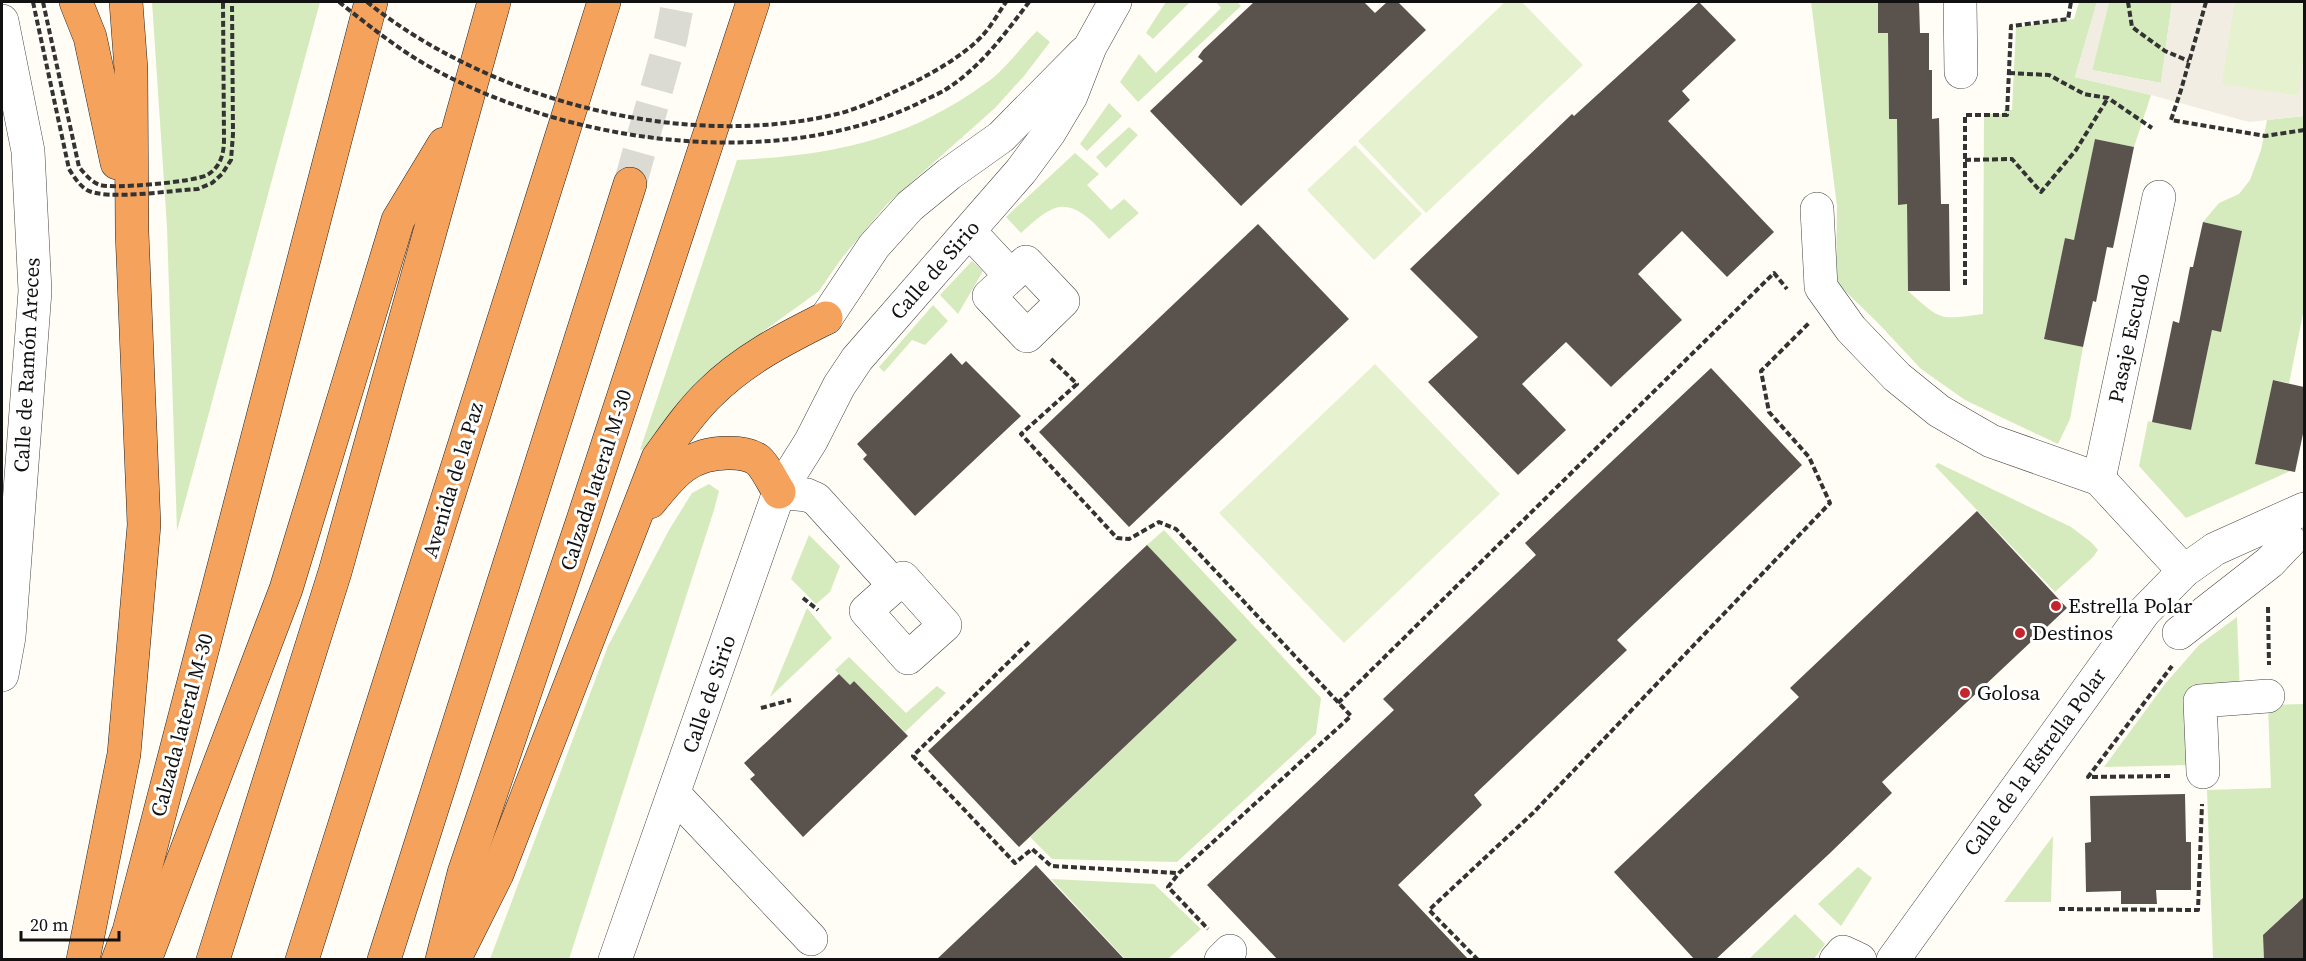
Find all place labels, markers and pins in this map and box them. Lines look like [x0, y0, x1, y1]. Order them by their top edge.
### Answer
place label: Estrella Polar [2068, 591, 2193, 620]
marker: Estrella Polar [2049, 599, 2063, 613]
place label: Destinos [2032, 618, 2113, 647]
marker: Destinos [2013, 626, 2027, 640]
place label: Golosa [1977, 678, 2041, 707]
marker: Golosa [1958, 686, 1972, 700]

